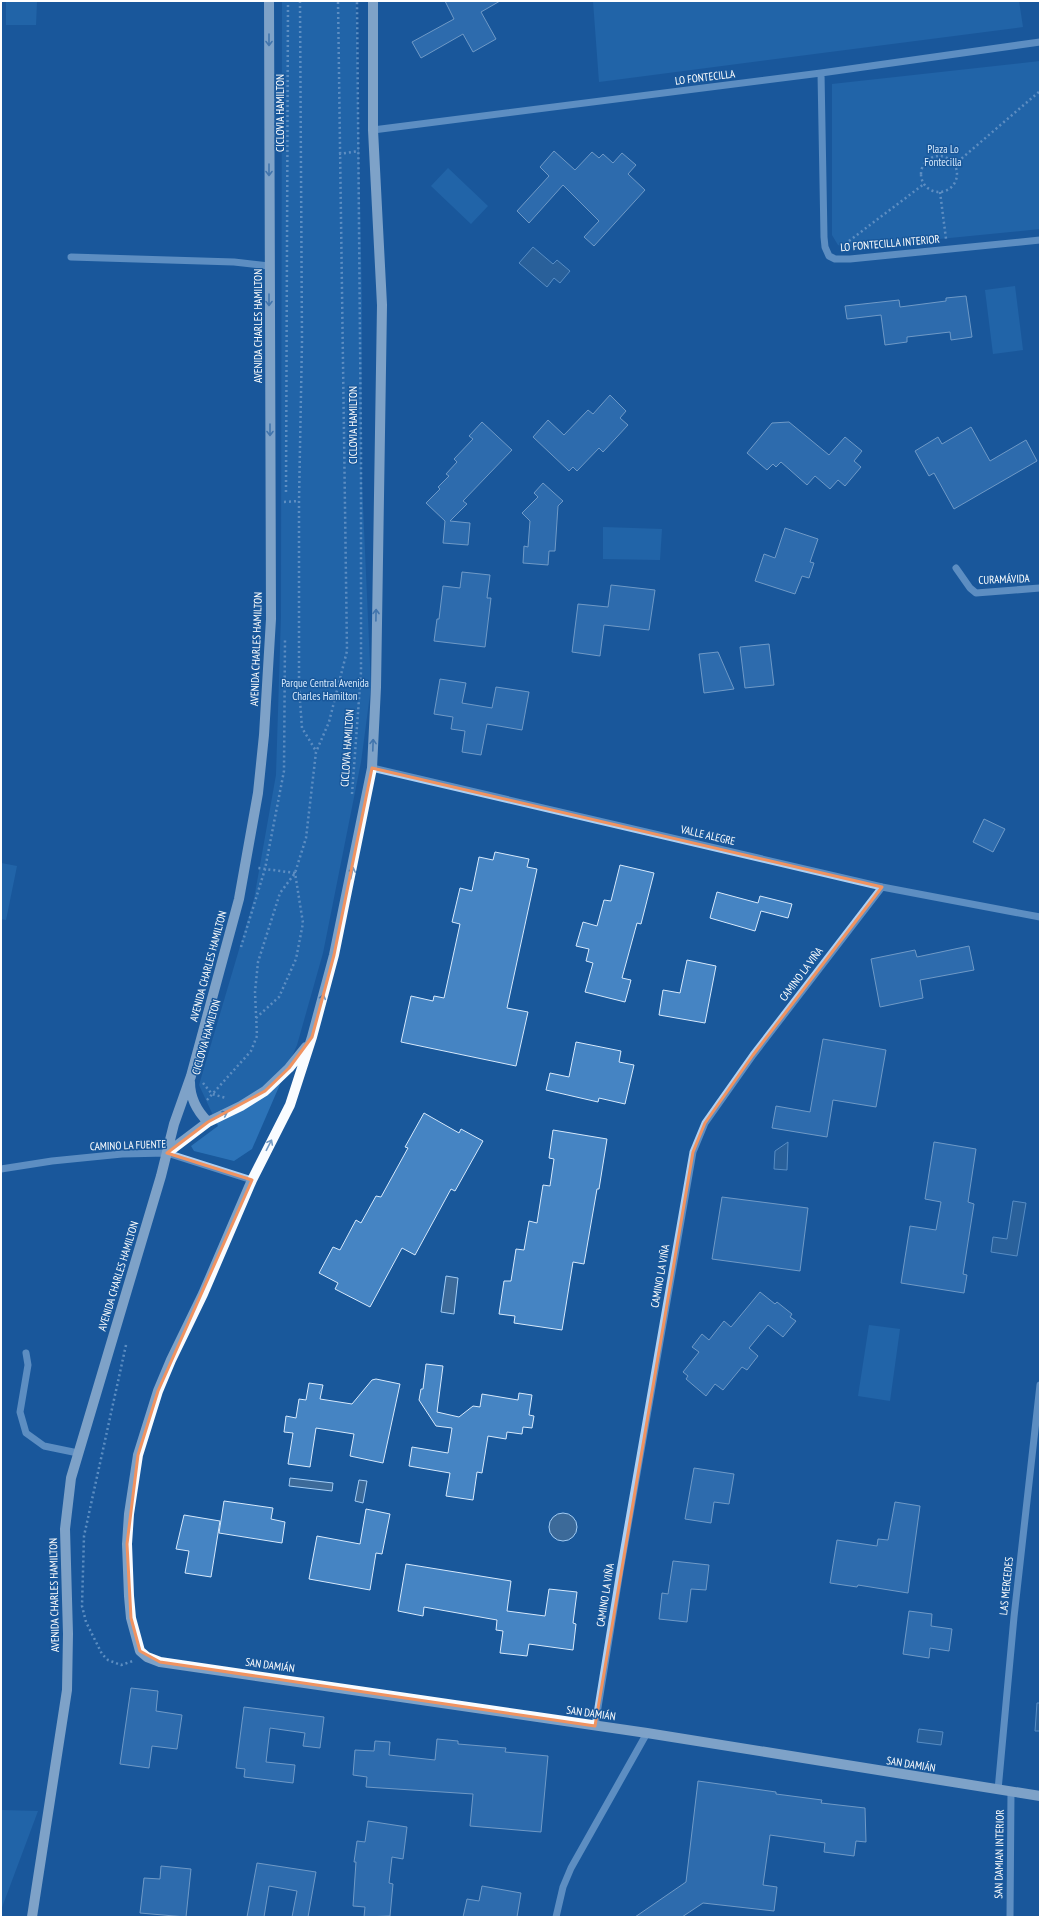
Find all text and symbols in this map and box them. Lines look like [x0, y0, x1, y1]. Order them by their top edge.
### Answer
one-way arrow [265, 33, 273, 46]
street label: LO FONTECILLA [674, 66, 737, 88]
street label: CICLOVIA HAMILTON [273, 74, 287, 152]
park label: Plaza Lo Fontecilla [924, 142, 962, 169]
one-way arrow [265, 163, 273, 176]
street label: LO FONTECILLA INTERIOR [840, 232, 940, 254]
street label: AVENIDA CHARLES HAMILTON [251, 269, 265, 383]
one-way arrow [265, 293, 273, 306]
street label: CICLOVIA HAMILTON [346, 386, 360, 464]
one-way arrow [266, 423, 274, 436]
street label: CURAMÁVIDA [978, 571, 1031, 587]
street label: AVENIDA CHARLES HAMILTON [247, 592, 265, 706]
one-way arrow [372, 609, 380, 622]
park label: Parque Central Avenida Charles Hamilton [281, 676, 369, 703]
street label: CICLOVIA HAMILTON [337, 709, 357, 787]
one-way arrow [369, 739, 377, 752]
street label: VALLE ALEGRE [678, 822, 737, 848]
one-way arrow [348, 867, 356, 880]
street label: AVENIDA CHARLES HAMILTON [186, 909, 230, 1023]
street label: CAMINO LA VIÑA [776, 944, 826, 1004]
one-way arrow [319, 993, 327, 1006]
street label: CICLOVIA HAMILTON [189, 998, 223, 1076]
one-way arrow [216, 1111, 228, 1118]
street label: CAMINO LA FUENTE [90, 1137, 167, 1153]
one-way arrow [266, 1140, 273, 1152]
street label: AVENIDA CHARLES HAMILTON [95, 1219, 141, 1333]
street label: CAMINO LA VIÑA [648, 1242, 673, 1309]
street label: AVENIDA CHARLES HAMILTON [46, 1538, 62, 1652]
street label: LAS MERCEDES [996, 1556, 1016, 1616]
street label: CAMINO LA VIÑA [593, 1561, 617, 1628]
street label: SAN DAMIÁN [244, 1655, 296, 1675]
street label: SAN DAMIÁN [565, 1703, 617, 1723]
street label: SAN DAMIÁN [885, 1753, 937, 1775]
street label: SAN DAMIAN INTERIOR [991, 1809, 1007, 1899]

